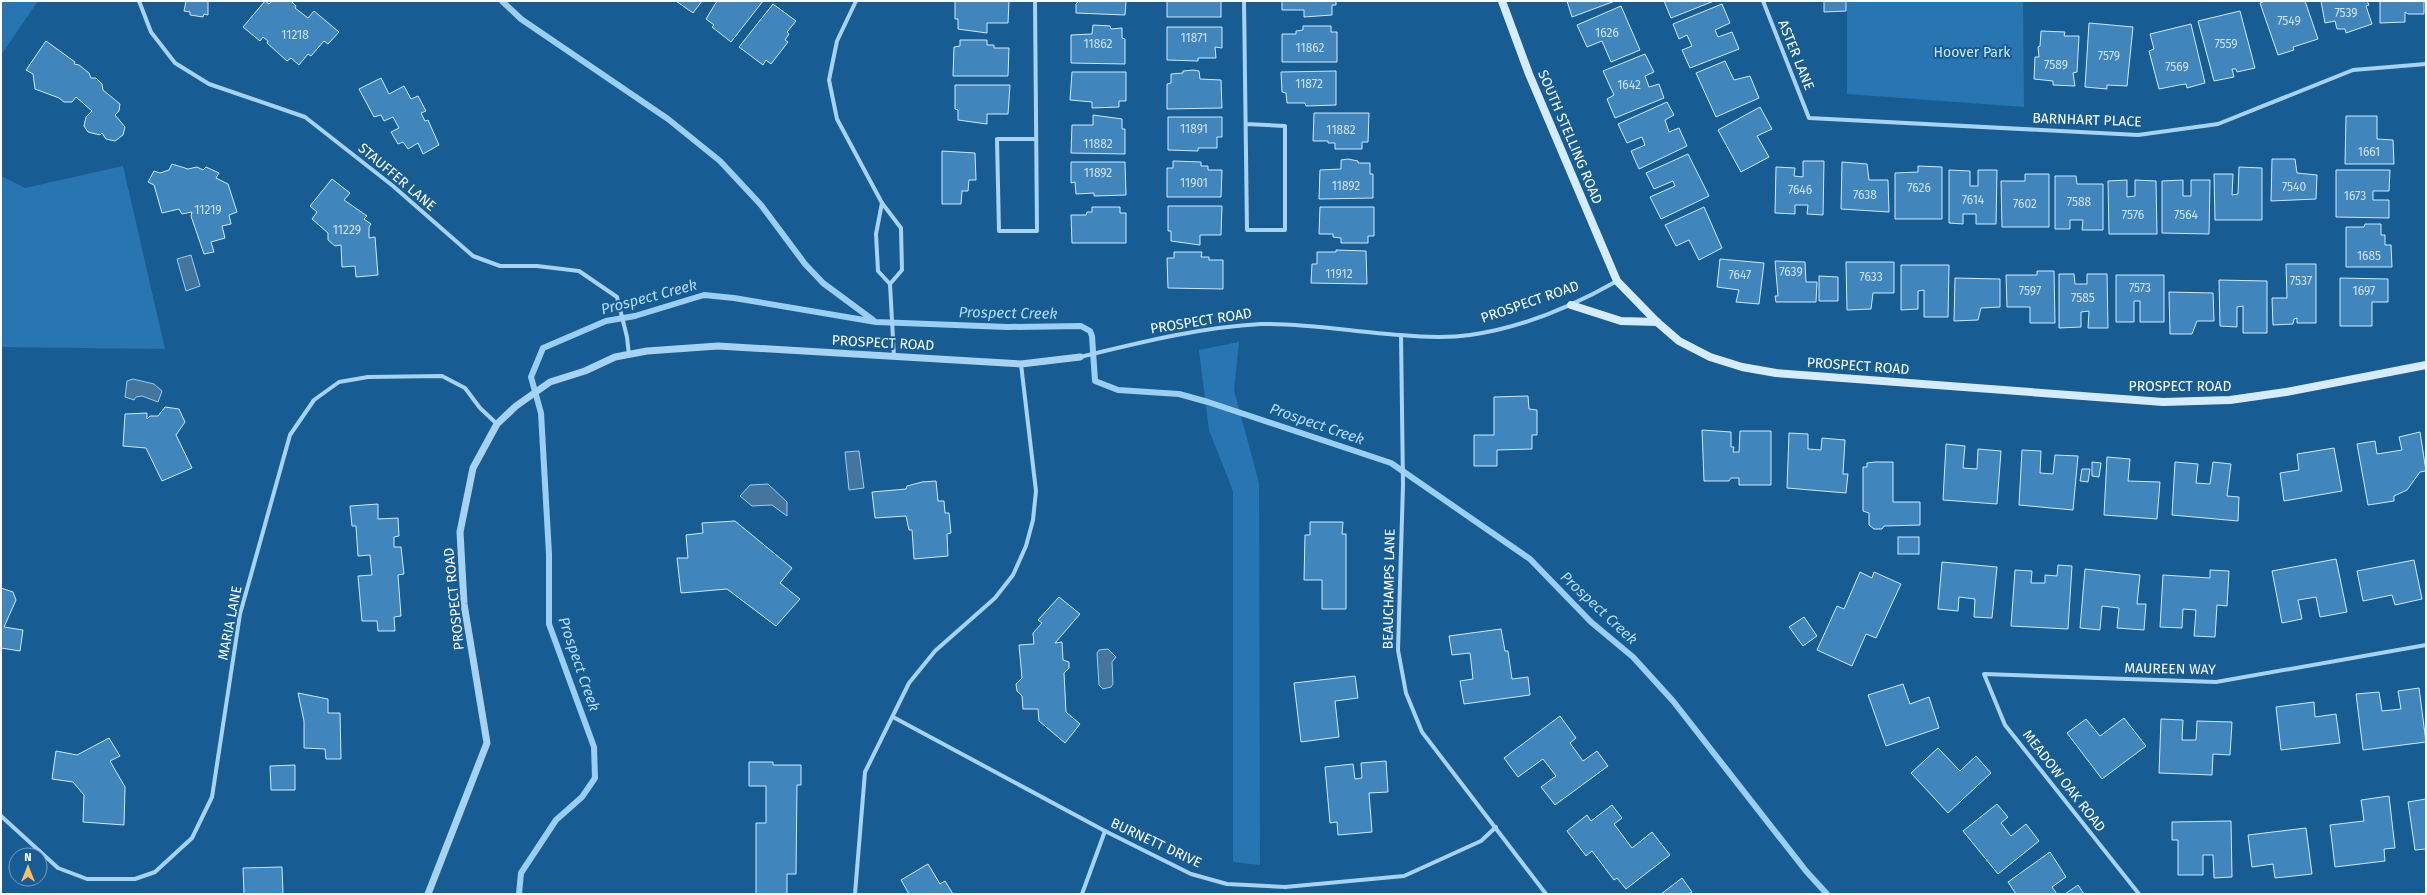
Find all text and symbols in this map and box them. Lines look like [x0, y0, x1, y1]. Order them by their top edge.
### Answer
house number: 7539 [2334, 6, 2358, 20]
house number: 7549 [2277, 14, 2301, 28]
street label: ASTER LANE [1774, 17, 1818, 93]
house number: 1626 [1595, 26, 1619, 40]
house number: 11218 [281, 28, 309, 42]
house number: 11871 [1181, 31, 1207, 45]
house number: 11862 [1083, 37, 1113, 51]
house number: 7559 [2214, 37, 2238, 51]
house number: 11862 [1295, 41, 1325, 55]
park label: Hoover Park [1934, 44, 2011, 61]
house number: 7579 [2098, 49, 2120, 63]
house number: 7589 [2044, 58, 2068, 72]
house number: 7569 [2165, 60, 2189, 74]
street label: SOUTH STELLING ROAD [1534, 67, 1606, 207]
house number: 11872 [1295, 77, 1323, 91]
house number: 1642 [1617, 78, 1641, 92]
street label: BARNHART PLACE [2032, 110, 2142, 130]
house number: 11891 [1180, 122, 1208, 136]
house number: 11882 [1326, 123, 1356, 137]
house number: 11882 [1083, 137, 1113, 151]
street label: STAUFFER LANE [355, 139, 439, 215]
house number: 1661 [2358, 145, 2380, 159]
house number: 11892 [1084, 166, 1112, 180]
house number: 11901 [1180, 176, 1208, 190]
house number: 11892 [1332, 179, 1360, 193]
house number: 7540 [2282, 180, 2306, 194]
house number: 7626 [1907, 181, 1931, 195]
house number: 7646 [1788, 183, 1812, 197]
house number: 7638 [1853, 188, 1877, 202]
house number: 1673 [2344, 189, 2366, 203]
house number: 7614 [1962, 193, 1985, 207]
house number: 7588 [2067, 195, 2092, 209]
house number: 7602 [2013, 197, 2037, 211]
house number: 11219 [194, 203, 222, 217]
house number: 7576 [2122, 208, 2144, 222]
house number: 7564 [2174, 208, 2199, 222]
house number: 11229 [333, 223, 361, 237]
house number: 1685 [2357, 249, 2381, 263]
house number: 7639 [1779, 265, 1803, 279]
house number: 11912 [1325, 267, 1353, 281]
house number: 7647 [1729, 268, 1751, 282]
house number: 7633 [1859, 270, 1883, 284]
house number: 7537 [2290, 274, 2312, 288]
water label: Prospect Creek [599, 276, 699, 318]
street label: PROSPECT ROAD [1479, 277, 1581, 327]
house number: 7573 [2129, 281, 2151, 295]
house number: 7597 [2019, 284, 2041, 298]
house number: 1697 [2353, 284, 2375, 298]
house number: 7585 [2071, 291, 2095, 305]
water label: Prospect Creek [958, 303, 1058, 323]
street label: PROSPECT ROAD [1149, 305, 1253, 337]
street label: PROSPECT ROAD [831, 332, 935, 354]
street label: PROSPECT ROAD [1806, 354, 1910, 378]
street label: PROSPECT ROAD [2129, 378, 2231, 395]
water label: Prospect Creek [1267, 399, 1367, 449]
street label: BEAUCHAMPS LANE [1379, 529, 1399, 649]
street label: PROSPECT ROAD [440, 547, 468, 651]
water label: Prospect Creek [1557, 568, 1641, 648]
street label: MARIA LANE [214, 584, 246, 662]
water label: Prospect Creek [554, 614, 604, 714]
street label: MAUREEN WAY [2124, 660, 2216, 678]
street label: MEADOW OAK ROAD [2019, 727, 2109, 835]
street label: BURNETT DRIVE [1108, 815, 1204, 871]
north arrow [8, 847, 48, 887]
text: N [24, 851, 32, 864]

